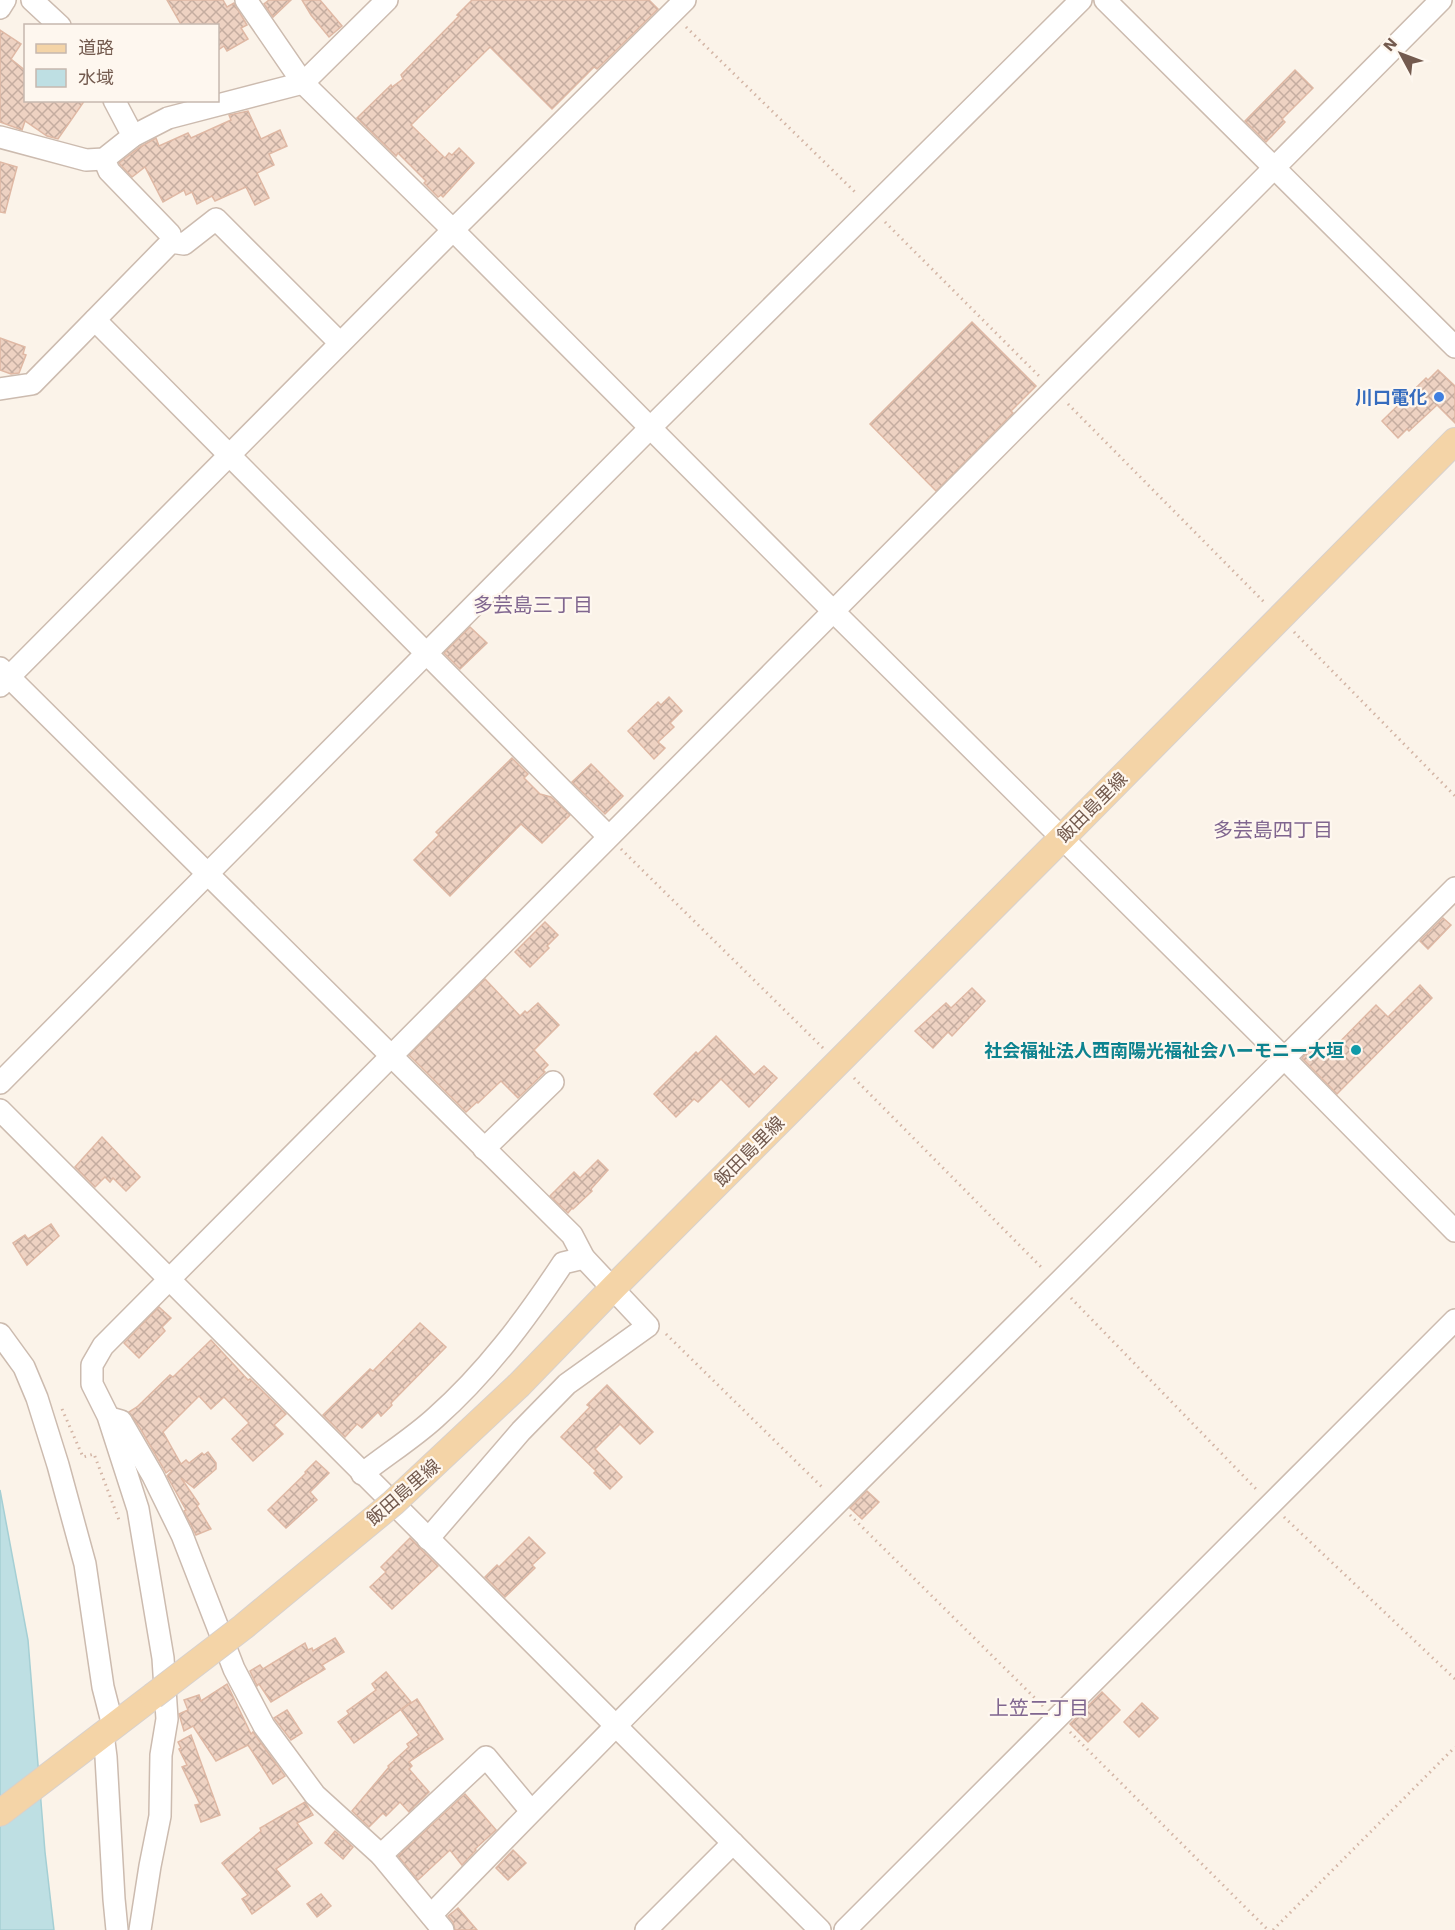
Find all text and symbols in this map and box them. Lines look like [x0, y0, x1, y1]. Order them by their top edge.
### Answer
legend [24, 24, 219, 102]
north arrow [1371, 24, 1431, 84]
text: N [1379, 34, 1401, 55]
text: 道路 [78, 37, 114, 58]
text: 水域 [78, 67, 114, 88]
place label: 川口電化 [1355, 387, 1427, 408]
marker: 川口電化 [1432, 390, 1446, 404]
district label: 多芸島三丁目 [473, 593, 593, 617]
street label: 飯田島里線 [1053, 768, 1131, 846]
district label: 多芸島四丁目 [1213, 818, 1333, 842]
place label: 社会福祉法人西南陽光福祉会ハーモニー大垣 [984, 1040, 1344, 1061]
marker: 社会福祉法人西南陽光福祉会ハーモニー大垣 [1349, 1043, 1363, 1057]
street label: 飯田島里線 [710, 1112, 788, 1190]
street label: 飯田島里線 [362, 1455, 444, 1529]
district label: 上笠二丁目 [989, 1696, 1089, 1720]

